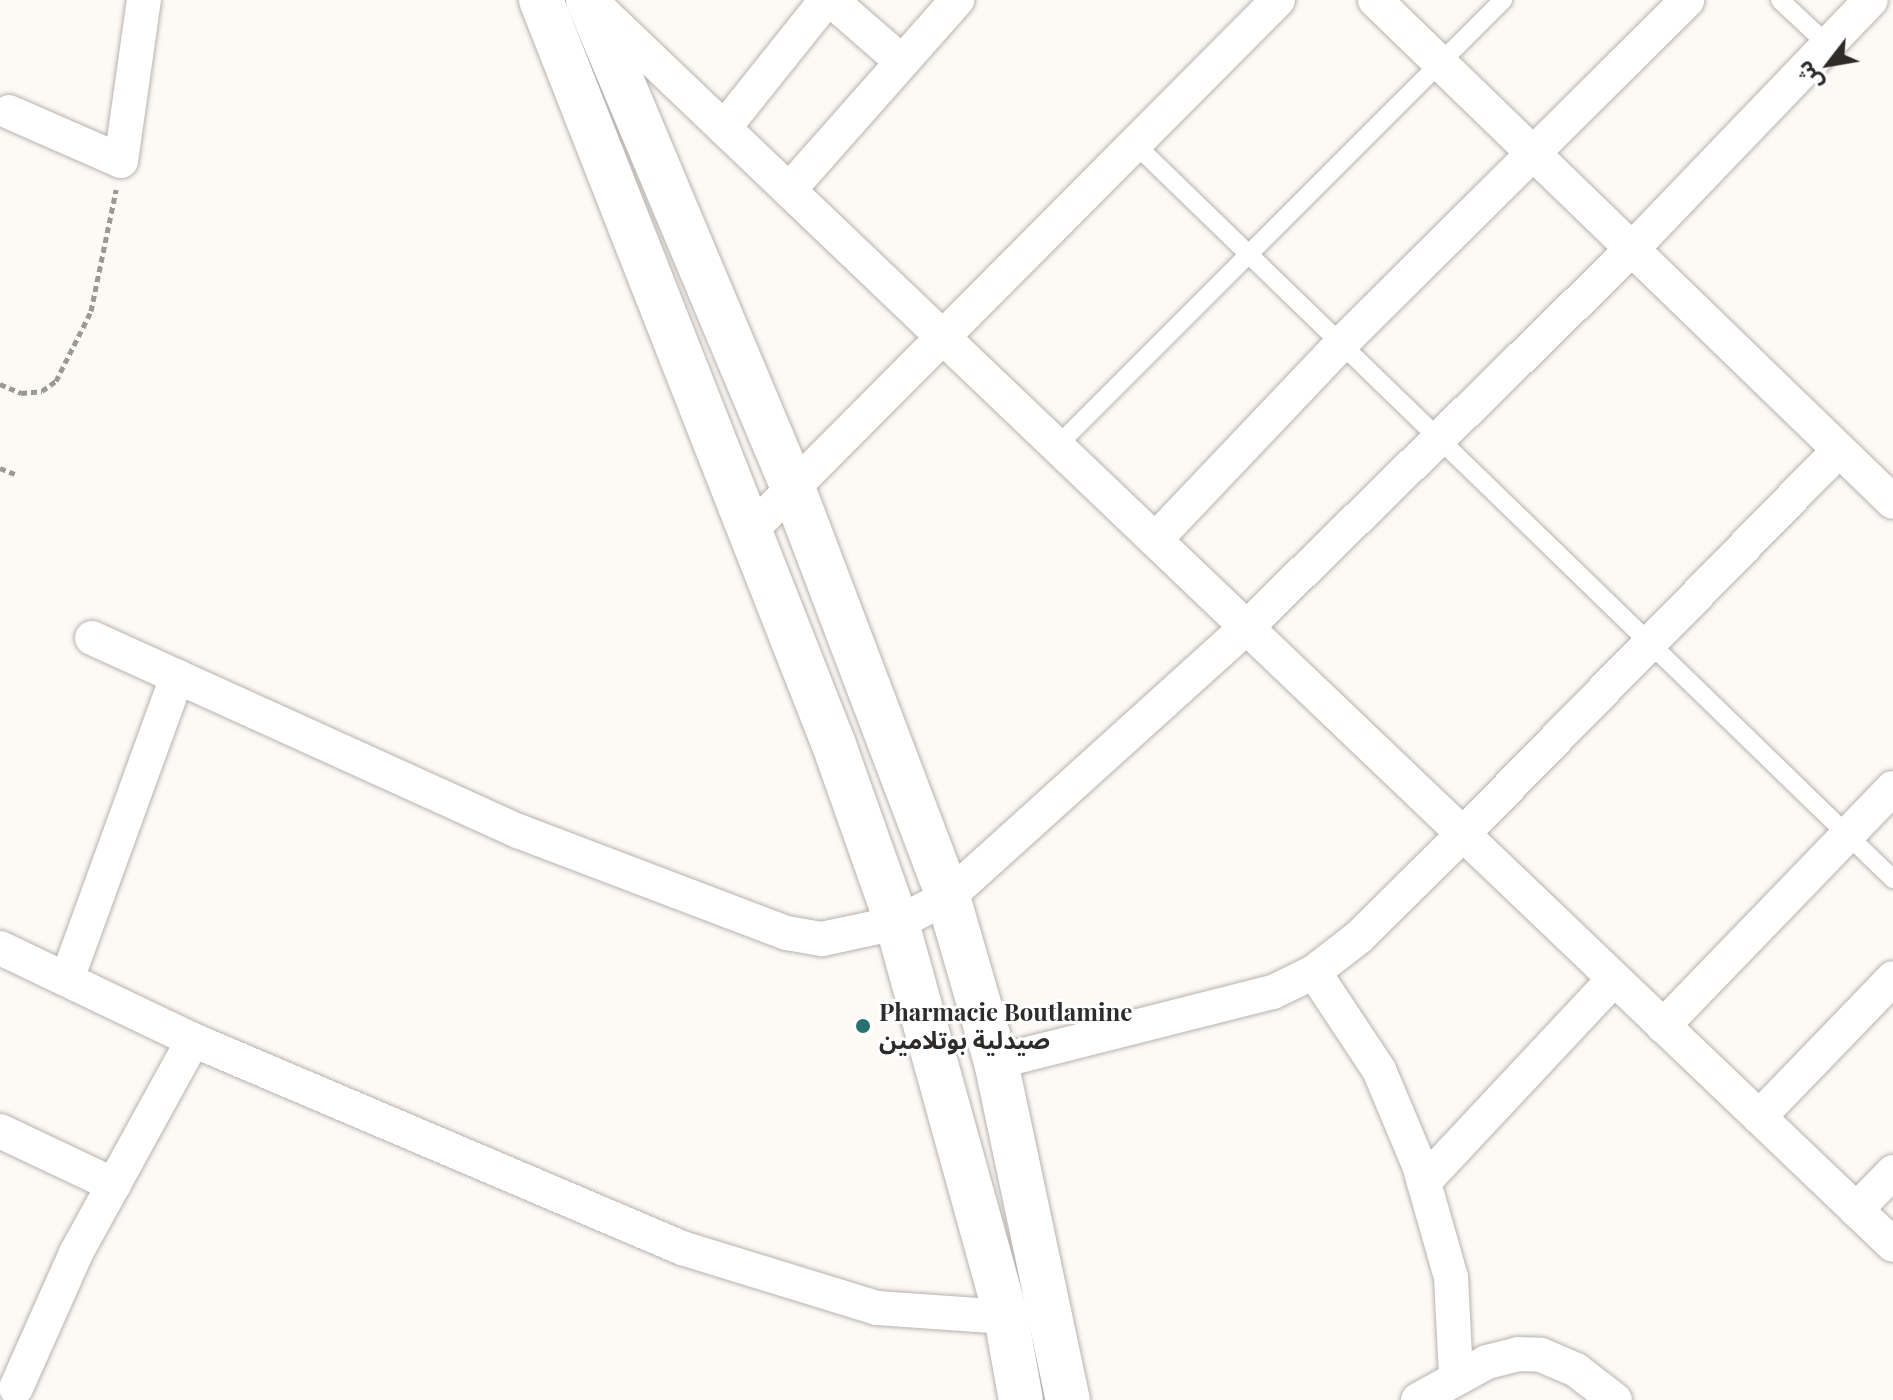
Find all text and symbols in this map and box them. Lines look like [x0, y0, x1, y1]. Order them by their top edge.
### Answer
north arrow [1789, 24, 1869, 104]
text: ش [1788, 56, 1829, 97]
place label: Pharmacie Boutlamine صيدلية بوتلامين [879, 998, 1132, 1054]
marker: Pharmacie Boutlamine صيدلية بوتلامين [854, 1017, 872, 1035]

